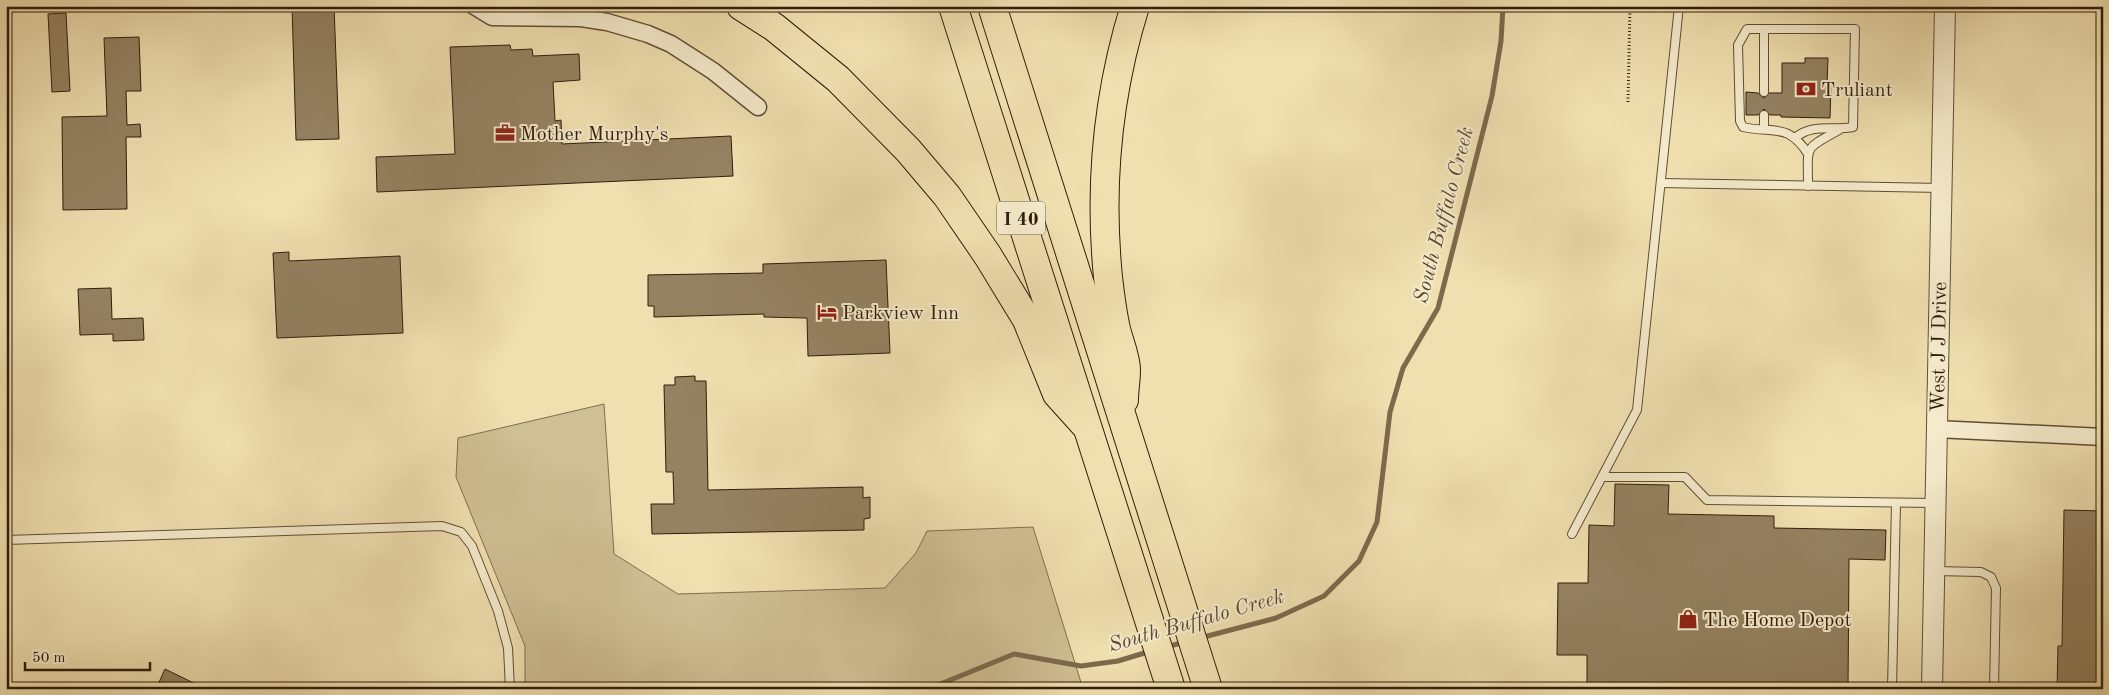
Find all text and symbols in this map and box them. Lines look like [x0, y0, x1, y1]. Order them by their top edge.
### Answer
bank icon: Truliant [1795, 78, 1817, 100]
place label: Truliant [1821, 81, 1893, 101]
office icon: Mother Murphy's [494, 122, 516, 144]
place label: Mother Murphy's [520, 125, 669, 145]
water label: South Buffalo Creek [1411, 125, 1478, 306]
road number: I 40 [997, 202, 1045, 234]
street label: West J J Drive [1929, 281, 1951, 413]
hotel icon: Parkview Inn [816, 301, 838, 323]
place label: Parkview Inn [842, 304, 959, 324]
water label: South Buffalo Creek [1106, 586, 1287, 657]
shop icon: The Home Depot [1677, 608, 1699, 630]
place label: The Home Depot [1703, 611, 1851, 631]
scale bar [25, 640, 150, 672]
text: 50 m [32, 651, 66, 666]

